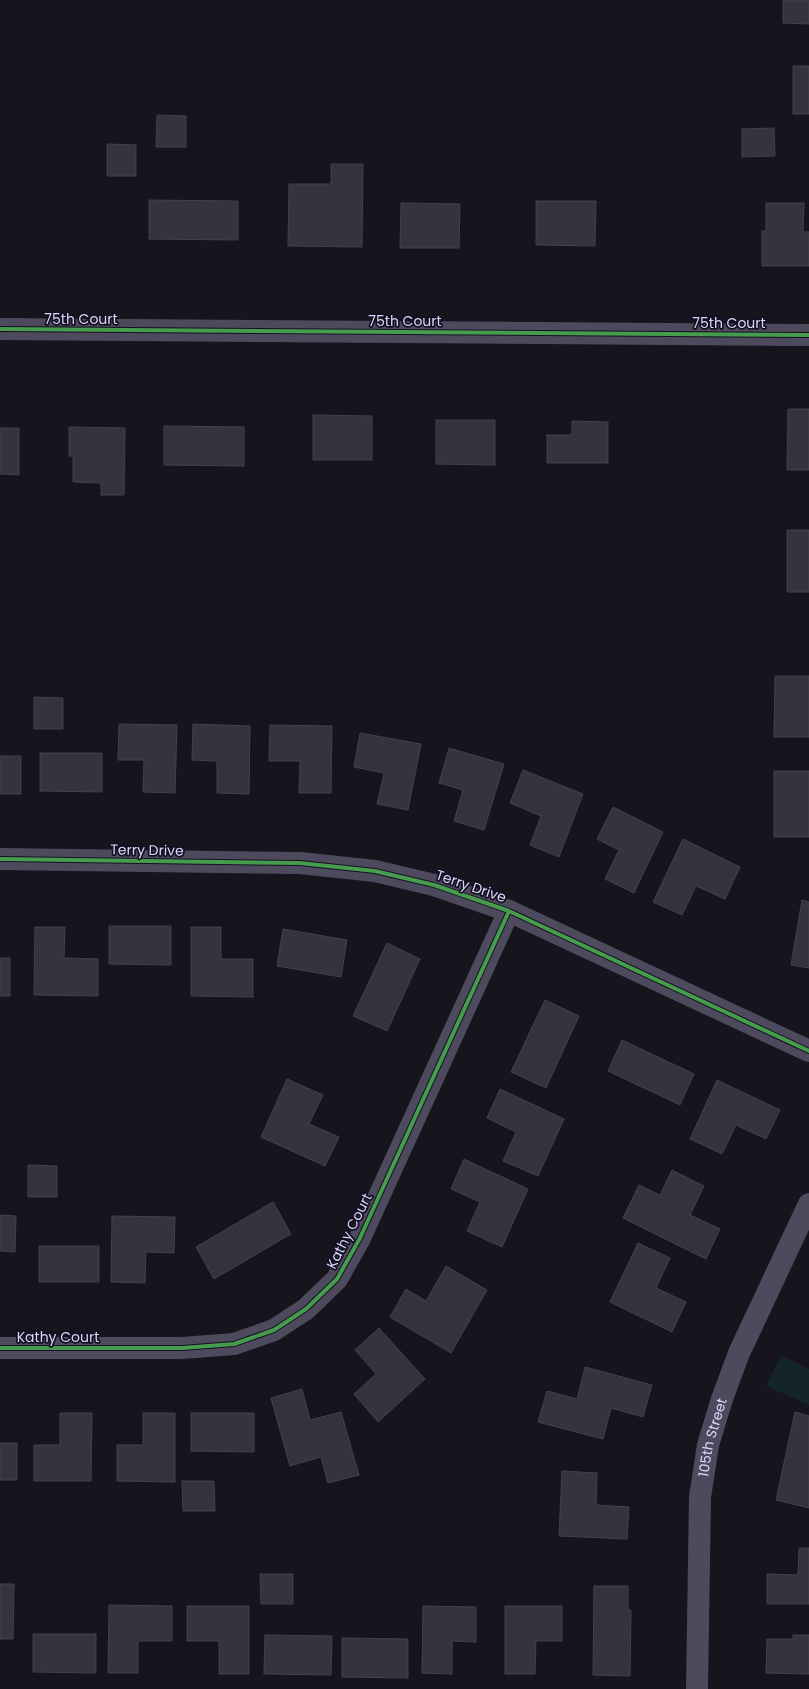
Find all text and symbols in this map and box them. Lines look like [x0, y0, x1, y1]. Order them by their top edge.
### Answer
street label: 75th Court [44, 309, 118, 329]
street label: 75th Court [368, 311, 442, 331]
street label: 75th Court [692, 313, 766, 333]
street label: Terry Drive [110, 839, 184, 861]
street label: Terry Drive [433, 865, 509, 908]
street label: Kathy Court [321, 1190, 377, 1272]
street label: Kathy Court [17, 1327, 99, 1347]
street label: 105th Street [693, 1395, 732, 1478]

